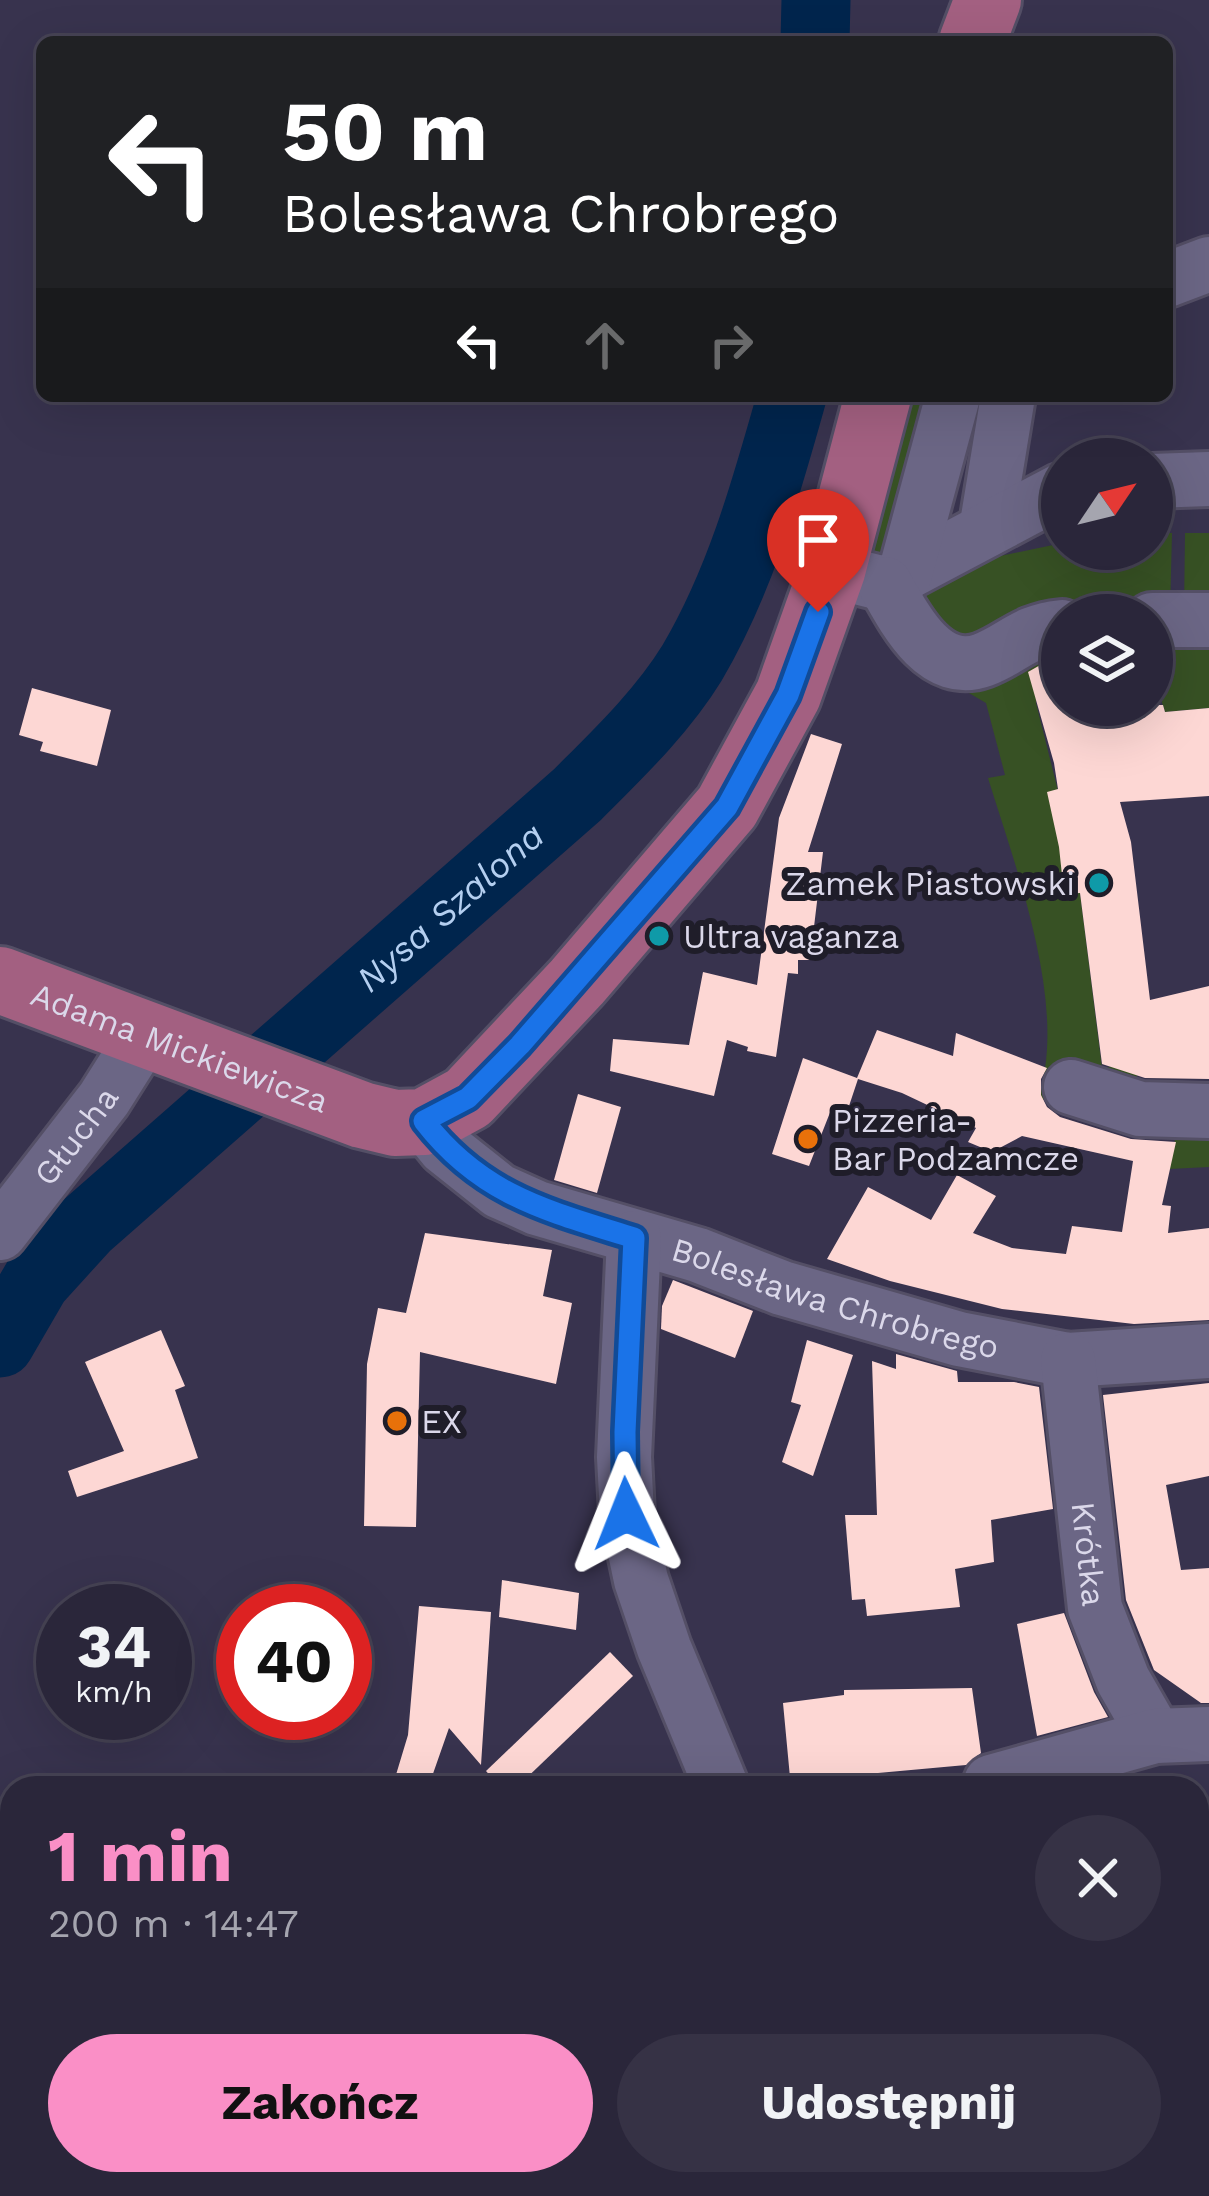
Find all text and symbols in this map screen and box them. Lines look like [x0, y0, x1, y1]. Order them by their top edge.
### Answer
text: 50 m [282, 82, 488, 180]
icon: left [84, 84, 240, 240]
text: Bolesława Chrobrego [282, 182, 840, 245]
icon: left [446, 312, 512, 378]
icon: ahead [572, 312, 638, 378]
icon: right [698, 312, 764, 378]
north arrow [1041, 438, 1173, 570]
map controls [1041, 438, 1173, 726]
pin [767, 489, 869, 612]
icon: arrive [785, 507, 851, 573]
button: layers [1041, 594, 1173, 726]
water label: Nysa Szalona [348, 814, 553, 1001]
place label: Zamek Piastowski [786, 864, 1075, 903]
marker: Zamek Piastowski [1086, 870, 1112, 896]
place label: Ultra vaganza [683, 917, 899, 956]
marker: Ultra vaganza [646, 923, 672, 949]
street label: Adama Mickiewicza [26, 974, 334, 1121]
street label: Głucha [25, 1080, 126, 1193]
place label: Pizzeria- Bar Podzamcze [832, 1101, 1079, 1178]
marker: Pizzeria- Bar Podzamcze [795, 1126, 821, 1152]
street label: Bolesława Chrobrego [667, 1229, 1002, 1366]
place label: EX [421, 1402, 462, 1441]
marker: EX [384, 1408, 410, 1434]
position arrow [563, 1451, 689, 1577]
street label: Krótka [1064, 1500, 1114, 1608]
speed limit sign: 40 [216, 1584, 372, 1740]
text: 34 [77, 1611, 151, 1682]
text: km/h [75, 1674, 153, 1709]
text: 1 min [48, 1814, 233, 1898]
button: close [1035, 1815, 1161, 1941]
text: 200 m · 14:47 [48, 1901, 299, 1946]
button: Zakończ [48, 2034, 593, 2172]
button: Udostępnij [617, 2034, 1161, 2172]

